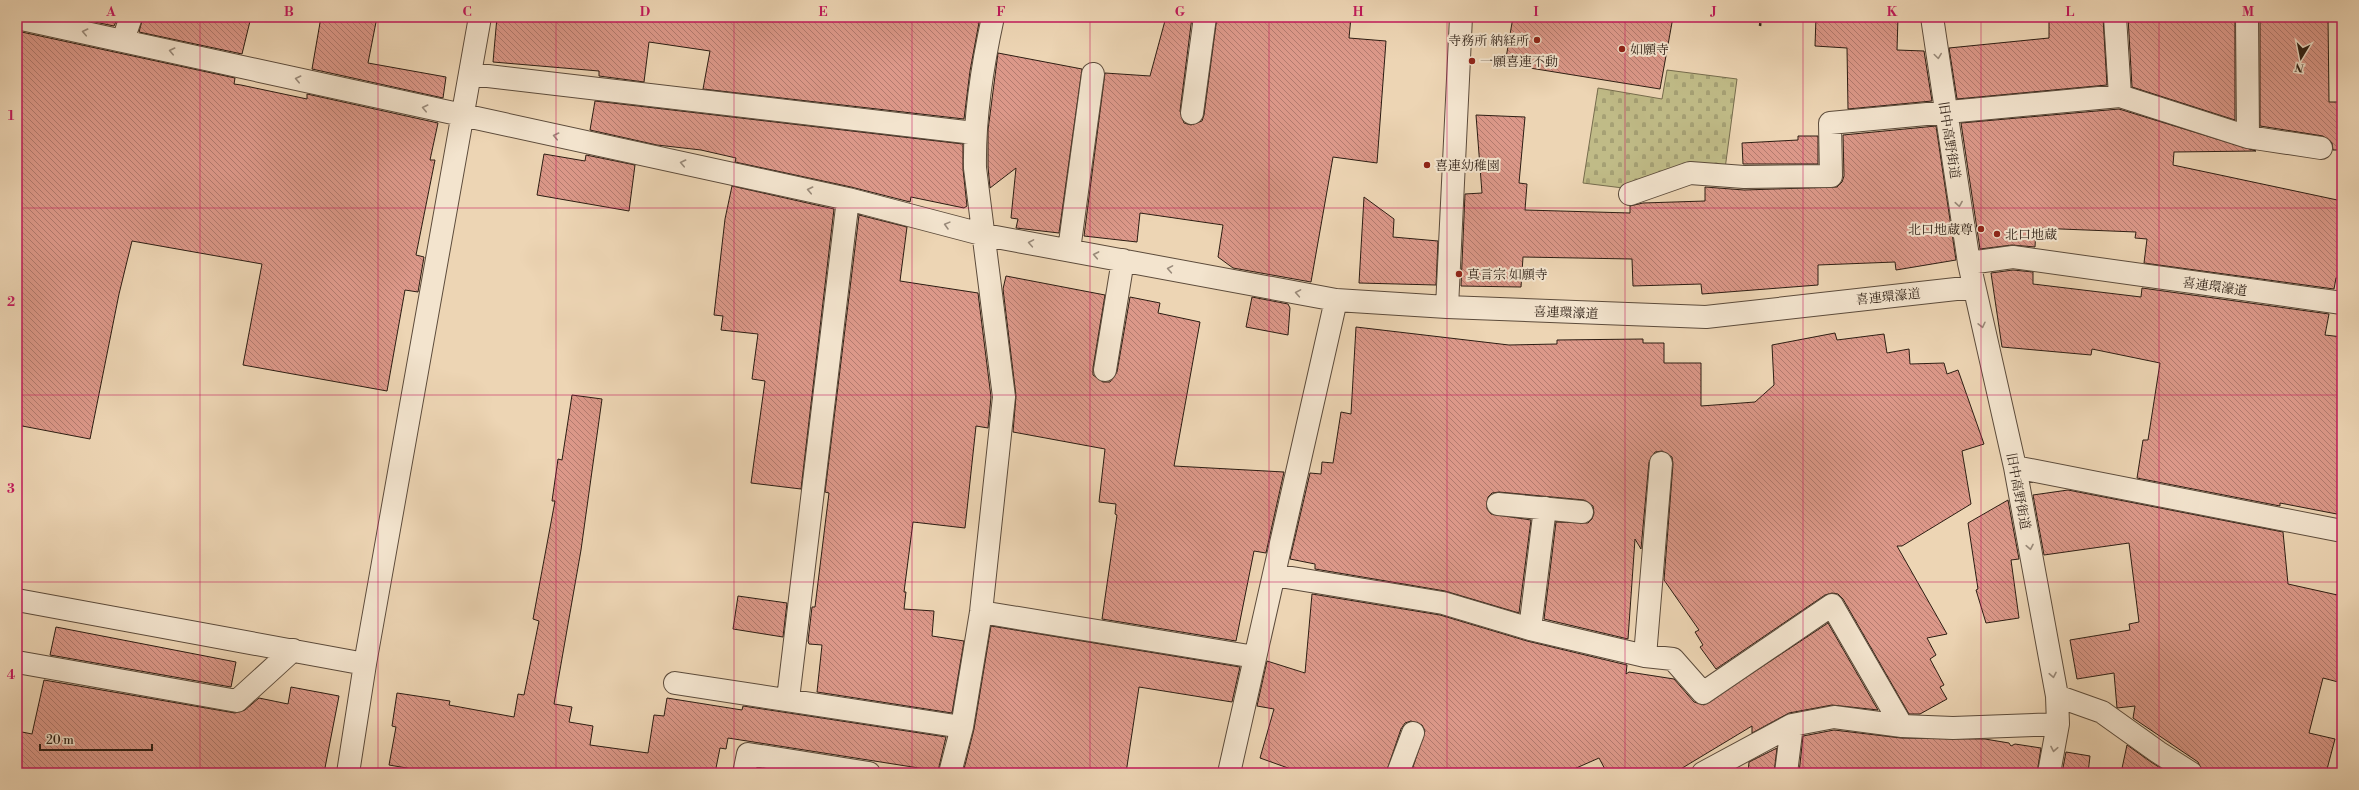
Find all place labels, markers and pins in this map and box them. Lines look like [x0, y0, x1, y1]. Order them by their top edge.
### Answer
place label: 寺務所 納経所 [1448, 33, 1529, 49]
marker: 寺務所 納経所 [1532, 35, 1542, 45]
place label: 如願寺 [1630, 42, 1669, 58]
marker: 如願寺 [1617, 44, 1627, 54]
place label: 一願喜連不動 [1480, 54, 1558, 70]
marker: 一願喜連不動 [1467, 56, 1477, 66]
place label: 喜連幼稚園 [1435, 158, 1500, 174]
marker: 喜連幼稚園 [1422, 160, 1432, 170]
place label: 北口地蔵尊 [1908, 222, 1973, 238]
marker: 北口地蔵尊 [1976, 224, 1986, 234]
place label: 北口地蔵 [2005, 227, 2057, 243]
marker: 北口地蔵 [1992, 229, 2002, 239]
place label: 真言宗 如願寺 [1467, 267, 1548, 283]
marker: 真言宗 如願寺 [1454, 269, 1464, 279]

